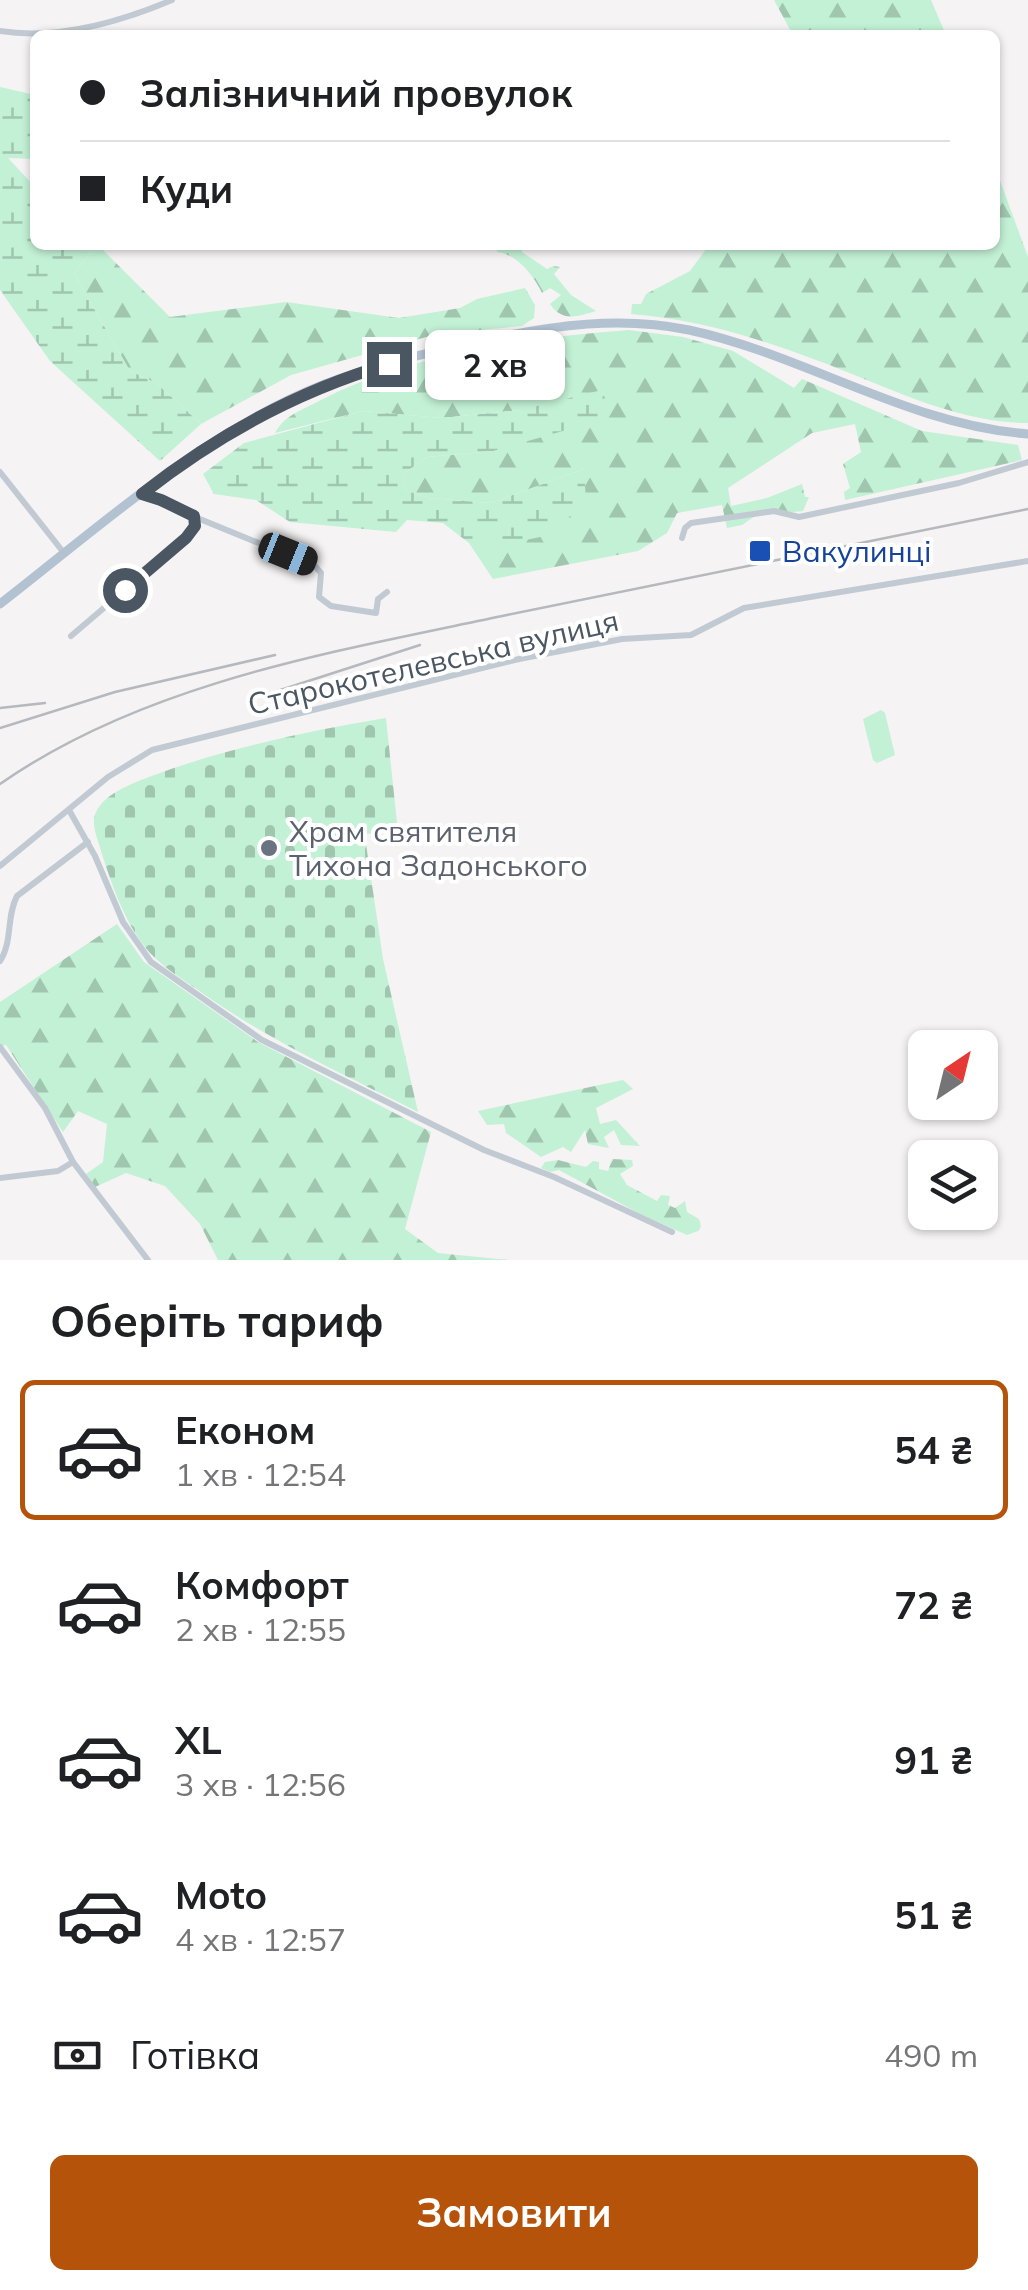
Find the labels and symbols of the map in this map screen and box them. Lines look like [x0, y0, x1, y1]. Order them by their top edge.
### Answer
callout: 2 хв [424, 329, 564, 399]
route end [367, 342, 412, 387]
car [255, 529, 321, 579]
place label: Вакулинці [782, 532, 931, 570]
marker: Вакулинці [747, 538, 773, 564]
route start [103, 568, 148, 613]
street label: Старокотелевська вулиця [244, 601, 622, 723]
place label: Храм святителя Тихона Задонського [289, 812, 588, 884]
marker: Храм святителя Тихона Задонського [258, 837, 280, 859]
north arrow [908, 1030, 998, 1120]

